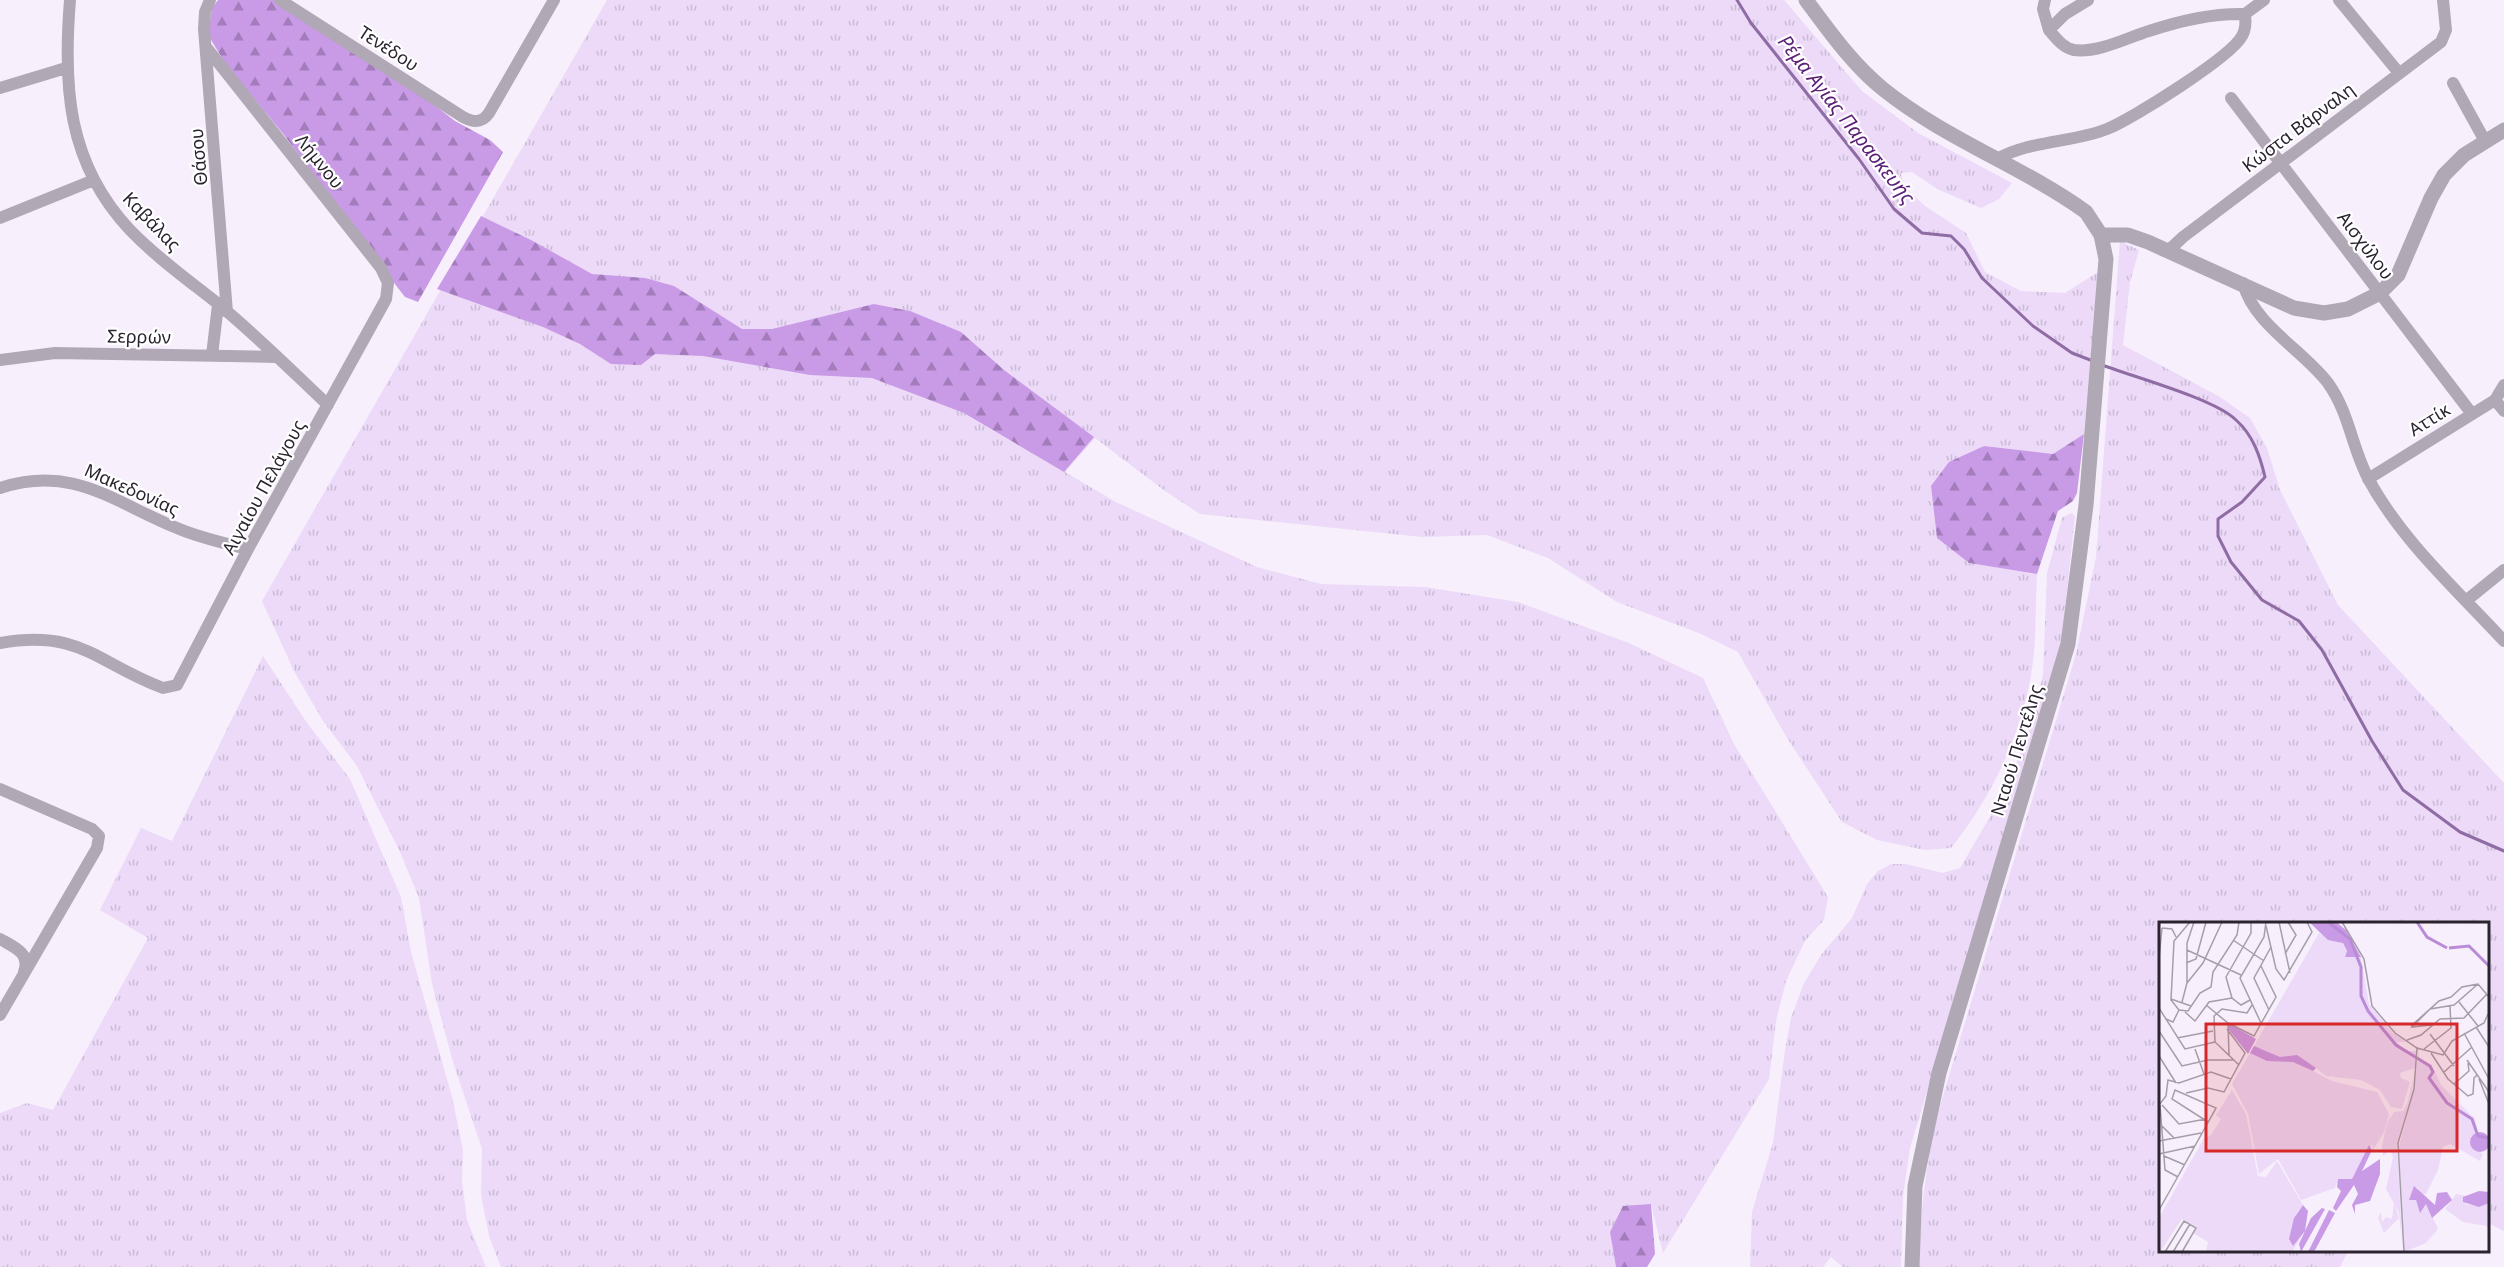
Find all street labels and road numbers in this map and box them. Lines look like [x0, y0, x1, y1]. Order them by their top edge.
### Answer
street label: Τενέδου [354, 20, 424, 76]
street label: Κώστα Βάρναλη [2237, 77, 2359, 177]
street label: Θάσου [184, 127, 212, 187]
street label: Λήμνου [291, 129, 349, 193]
street label: Καβάλας [118, 186, 186, 256]
street label: Αισχύλου [2332, 206, 2400, 284]
street label: Σερρών [107, 323, 171, 349]
street label: Αττίκ [2404, 397, 2455, 441]
street label: Αιγαίου Πελάγους [216, 415, 310, 559]
street label: Μακεδονίας [81, 457, 183, 521]
street label: Νταού Πεντέλης [1985, 681, 2047, 819]

